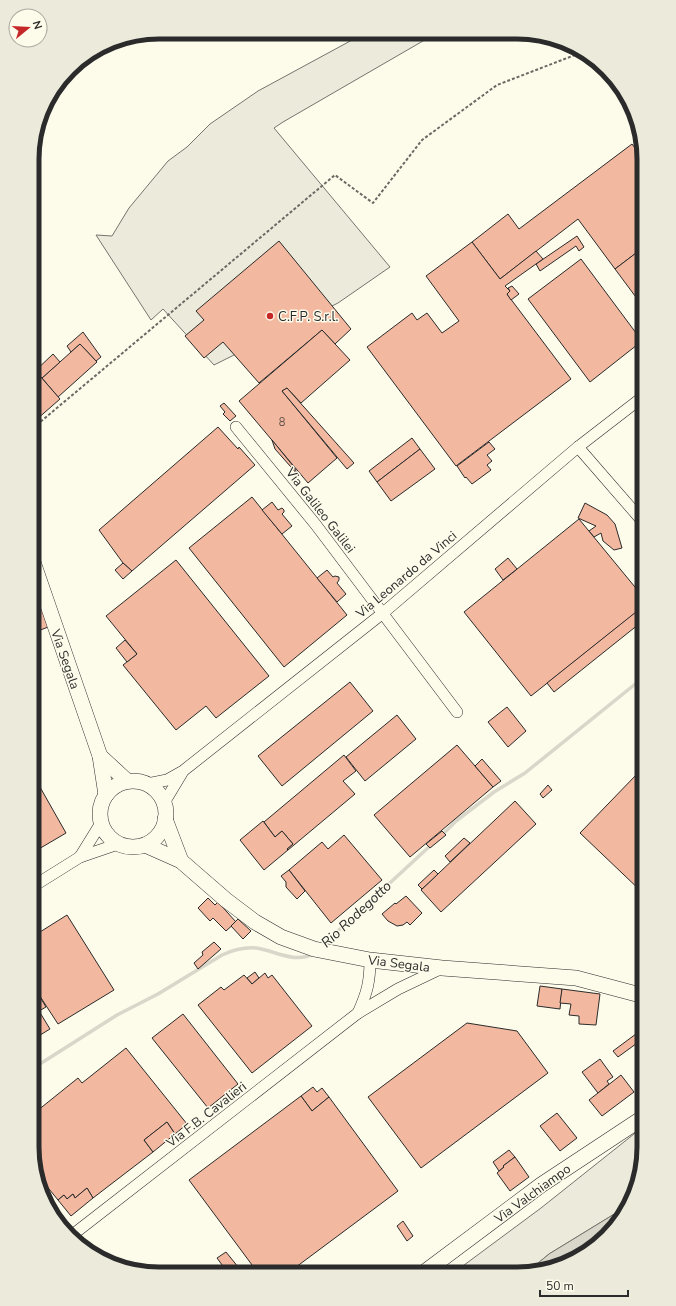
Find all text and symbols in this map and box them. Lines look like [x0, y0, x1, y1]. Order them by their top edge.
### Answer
north arrow [8, 8, 48, 48]
text: N [29, 19, 45, 31]
place label: C.F.P. S.r.l. [278, 308, 339, 326]
marker: C.F.P. S.r.l. [265, 311, 275, 321]
house number: 8 [279, 415, 286, 430]
street label: Via Galileo Galilei [281, 463, 359, 557]
street label: Via Leonardo da Vinci [352, 527, 461, 623]
street label: Via Segala [46, 626, 84, 692]
water label: Rio Rodegotto [317, 877, 396, 952]
street label: Via Segala [366, 951, 431, 977]
street label: Via F.B. Cavalieri [162, 1078, 250, 1152]
street label: Via Valchiampo [490, 1160, 574, 1228]
scale bar [540, 1272, 628, 1298]
text: 50 m [546, 1278, 574, 1294]

